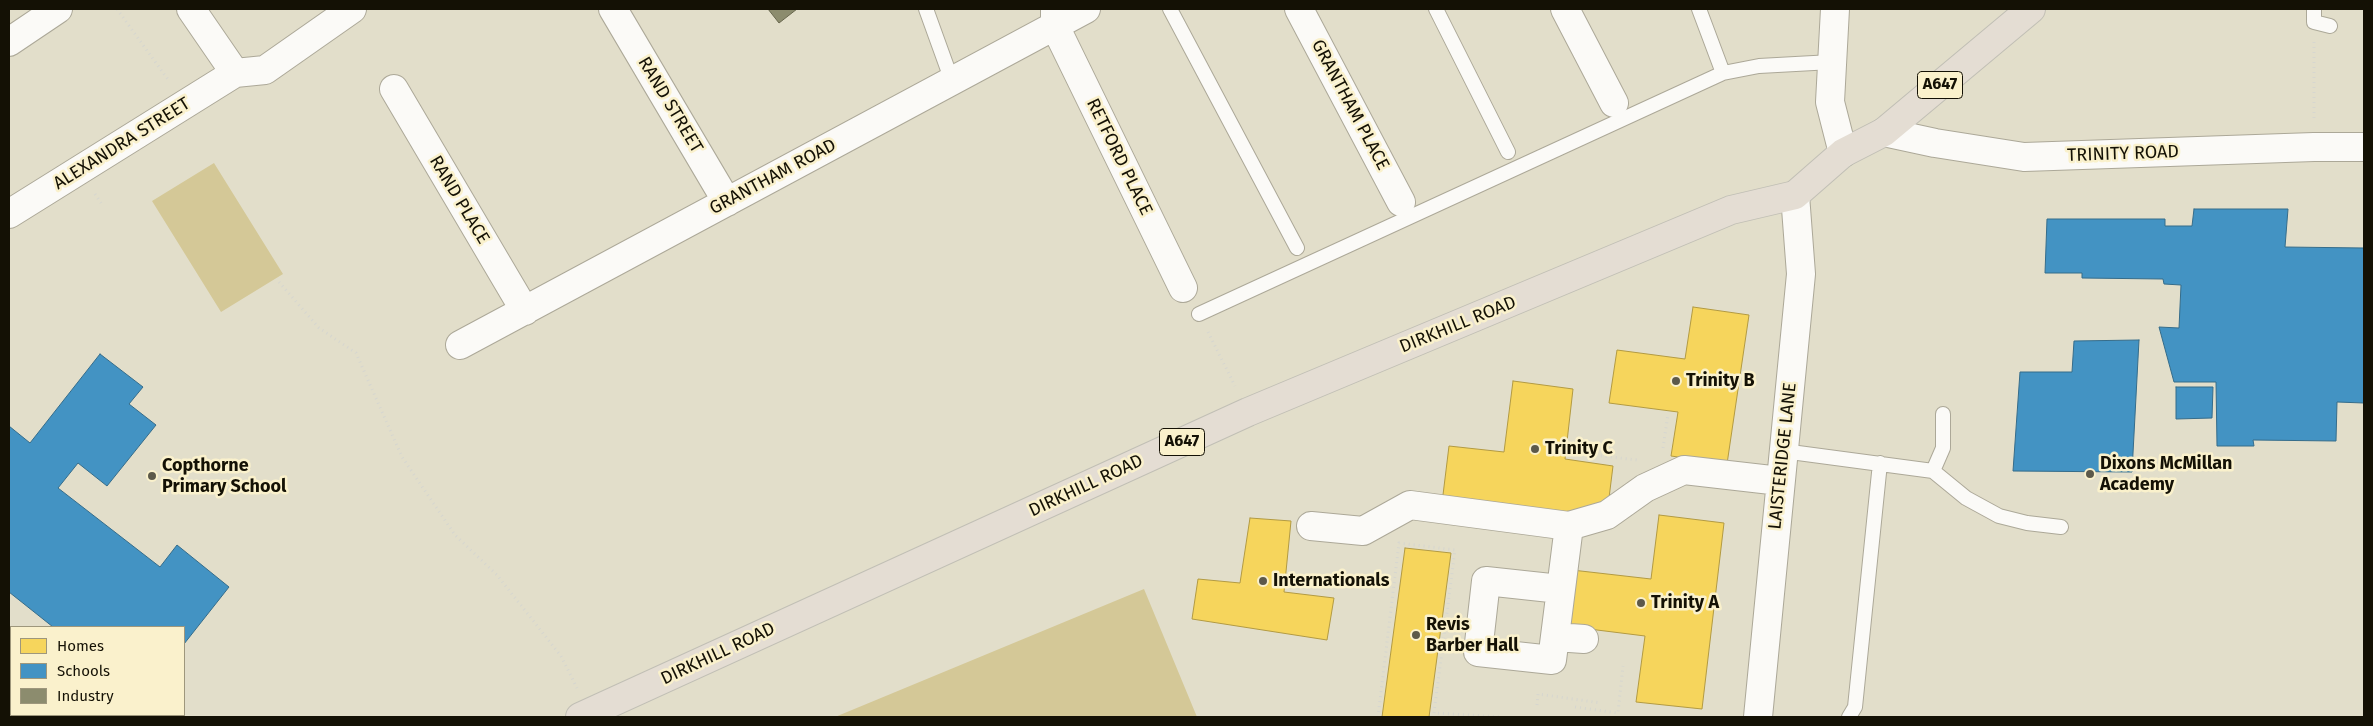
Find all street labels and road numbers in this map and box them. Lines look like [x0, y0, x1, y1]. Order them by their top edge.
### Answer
street label: GRANTHAM PLACE [1306, 36, 1394, 174]
street label: RAND STREET [633, 53, 707, 157]
road number: A647 [1918, 72, 1962, 98]
street label: ALEXANDRA STREET [50, 93, 194, 195]
street label: RETFORD PLACE [1081, 95, 1157, 219]
street label: GRANTHAM ROAD [706, 135, 840, 219]
street label: TRINITY ROAD [2067, 141, 2179, 167]
street label: RAND PLACE [424, 152, 494, 248]
street label: DIRKHILL ROAD [1397, 292, 1519, 358]
street label: LAISTERIDGE LANE [1765, 381, 1801, 531]
road number: A647 [1160, 428, 1204, 456]
street label: DIRKHILL ROAD [1025, 450, 1147, 522]
street label: DIRKHILL ROAD [657, 618, 779, 690]

